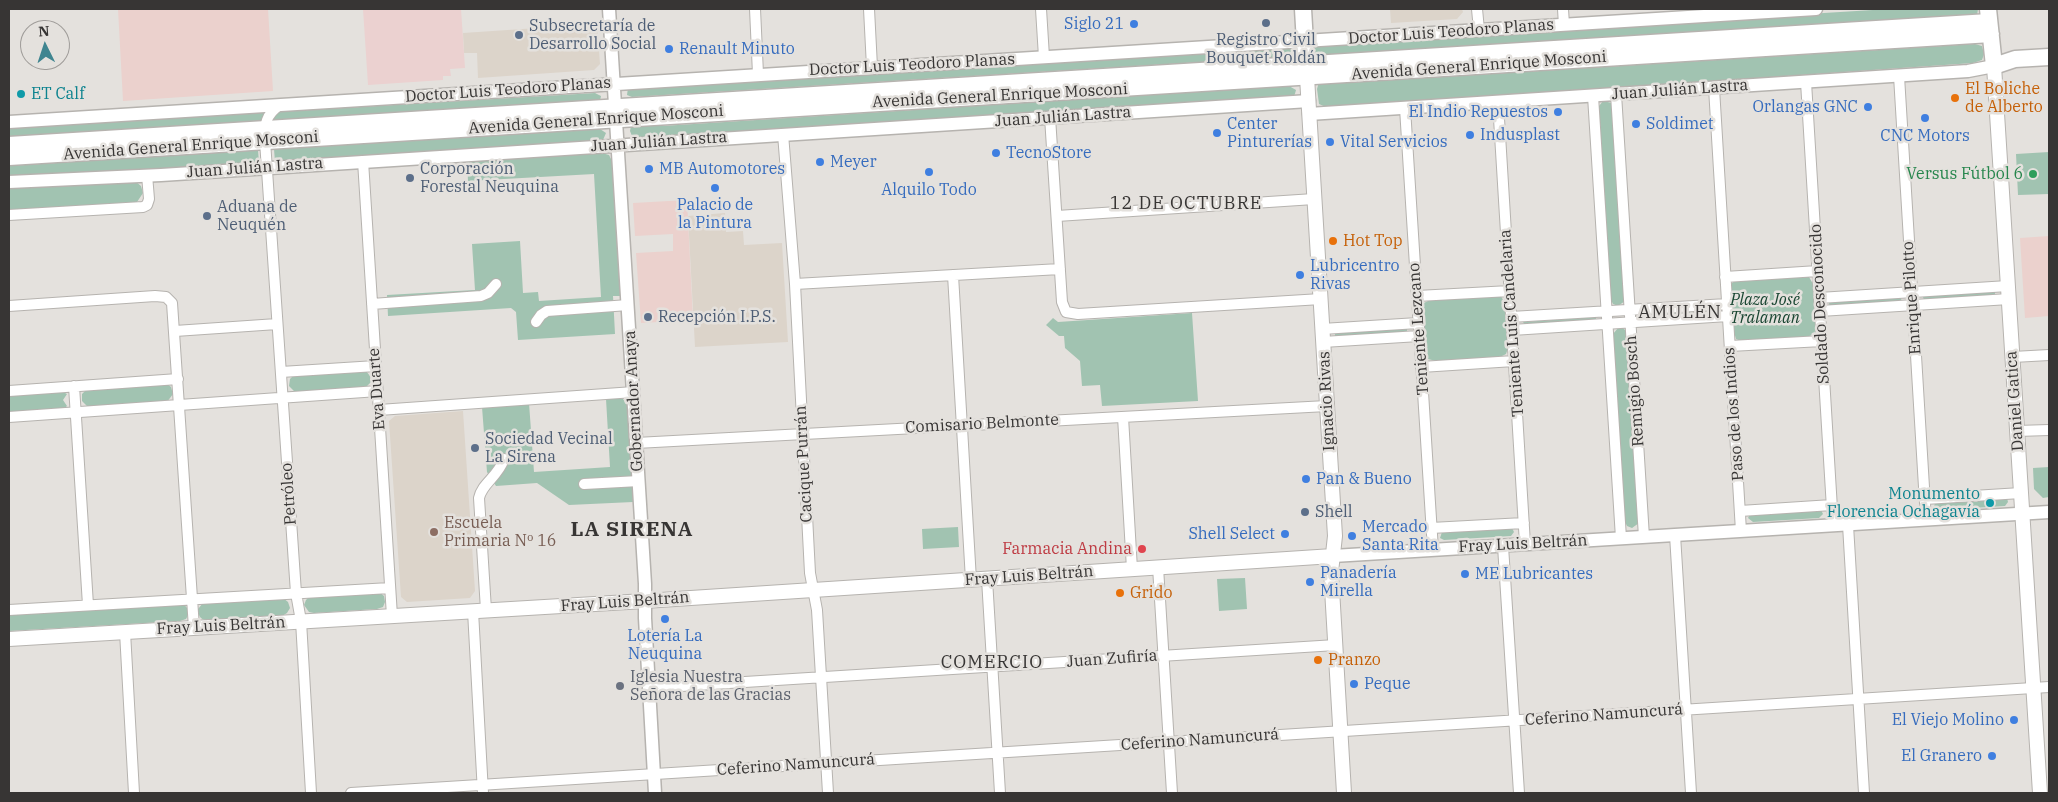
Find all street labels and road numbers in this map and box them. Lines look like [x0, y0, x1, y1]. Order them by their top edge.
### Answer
street label: Doctor Luis Teodoro Planas [1347, 15, 1555, 49]
street label: Avenida General Enrique Mosconi [1351, 48, 1607, 84]
street label: Doctor Luis Teodoro Planas [808, 50, 1016, 80]
street label: Doctor Luis Teodoro Planas [404, 73, 612, 107]
street label: Juan Julián Lastra [1611, 76, 1749, 104]
street label: Avenida General Enrique Mosconi [872, 80, 1128, 112]
street label: Avenida General Enrique Mosconi [468, 102, 724, 138]
street label: Juan Julián Lastra [994, 103, 1132, 131]
street label: Avenida General Enrique Mosconi [63, 128, 319, 164]
street label: Juan Julián Lastra [590, 128, 728, 156]
street label: Juan Julián Lastra [186, 154, 324, 182]
street label: Soldado Desconocido [1806, 223, 1834, 385]
street label: Teniente Luis Candelaria [1496, 229, 1528, 417]
street label: Enrique Pilotto [1898, 241, 1926, 355]
street label: Teniente Lezcano [1405, 262, 1433, 396]
street label: Gobernador Anaya [621, 330, 647, 472]
street label: Remigio Bosch [1622, 335, 1648, 447]
street label: Eva Duarte [365, 347, 389, 431]
street label: Paso de los Indios [1720, 347, 1748, 481]
street label: Daniel Gatica [2002, 350, 2028, 452]
street label: Ignacio Rivas [1315, 351, 1339, 451]
street label: Cacique Purrán [791, 405, 817, 523]
street label: Comisario Belmonte [905, 410, 1059, 438]
street label: Petróleo [277, 462, 301, 526]
street label: Fray Luis Beltrán [1458, 531, 1588, 557]
street label: Fray Luis Beltrán [964, 562, 1094, 590]
street label: Fray Luis Beltrán [560, 588, 690, 616]
street label: Fray Luis Beltrán [156, 613, 286, 639]
street label: Juan Zufiría [1066, 646, 1158, 672]
street label: Ceferino Namuncurá [1524, 700, 1684, 730]
street label: Ceferino Namuncurá [1120, 725, 1280, 755]
street label: Ceferino Namuncurá [716, 750, 876, 780]

